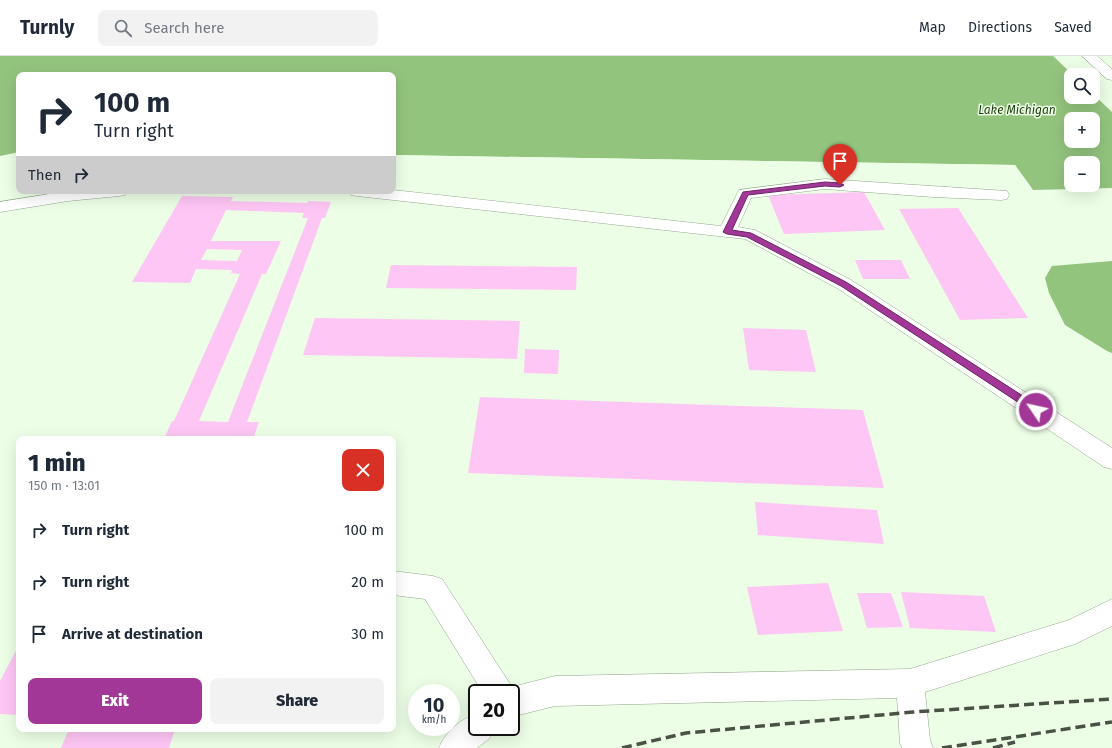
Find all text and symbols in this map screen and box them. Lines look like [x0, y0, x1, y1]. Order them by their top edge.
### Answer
search box [98, 10, 378, 46]
text: Turnly [20, 16, 74, 39]
icon: search [112, 17, 134, 39]
text: Search here [144, 19, 224, 37]
text: Map [919, 19, 946, 36]
text: Directions [968, 19, 1032, 36]
text: Saved [1054, 19, 1092, 36]
map controls [1064, 68, 1100, 192]
button: search [1064, 68, 1100, 104]
text: 100 m [94, 86, 170, 119]
icon: right [28, 88, 80, 140]
water label: Lake Michigan [978, 103, 1056, 117]
button: + [1064, 112, 1100, 148]
text: Turn right [94, 120, 174, 142]
pin [823, 144, 857, 185]
icon: arrive [829, 150, 851, 172]
button: − [1064, 156, 1100, 192]
icon: right [70, 164, 92, 186]
text: Then [28, 166, 62, 184]
position arrow [1015, 389, 1057, 431]
text: 1 min [28, 449, 86, 477]
button: close [342, 449, 384, 491]
text: 150 m · 13:01 [28, 478, 100, 493]
icon: right [28, 519, 50, 541]
text: Turn right [62, 521, 129, 539]
text: 100 m [344, 521, 384, 539]
icon: right [28, 571, 50, 593]
text: Turn right [62, 573, 129, 591]
text: 20 m [351, 573, 384, 591]
icon: arrive [28, 623, 50, 645]
text: Arrive at destination [62, 625, 203, 643]
text: 30 m [351, 625, 384, 643]
button: Exit [28, 678, 202, 724]
button: Share [210, 678, 384, 724]
speed limit sign: 20 [468, 684, 520, 736]
text: 10 [424, 693, 444, 717]
text: km/h [422, 714, 446, 726]

